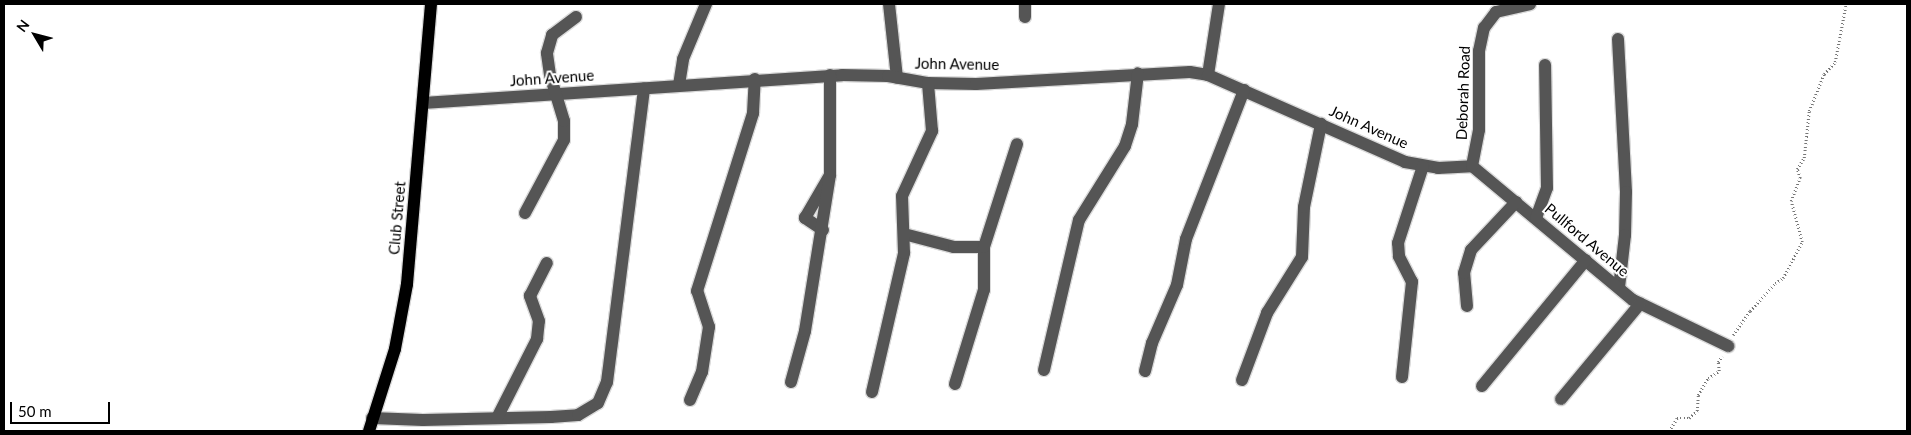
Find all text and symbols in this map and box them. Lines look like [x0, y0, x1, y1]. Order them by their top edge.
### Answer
north arrow [10, 10, 60, 60]
text: N [13, 16, 33, 35]
street label: Deborah Road [1452, 46, 1474, 140]
street label: John Avenue [914, 54, 1000, 74]
street label: John Avenue [509, 66, 595, 90]
street label: John Avenue [1327, 102, 1411, 152]
street label: Club Street [385, 181, 409, 255]
street label: Pullford Avenue [1541, 199, 1633, 281]
scale bar [12, 392, 112, 424]
text: 50 m [18, 402, 52, 420]

